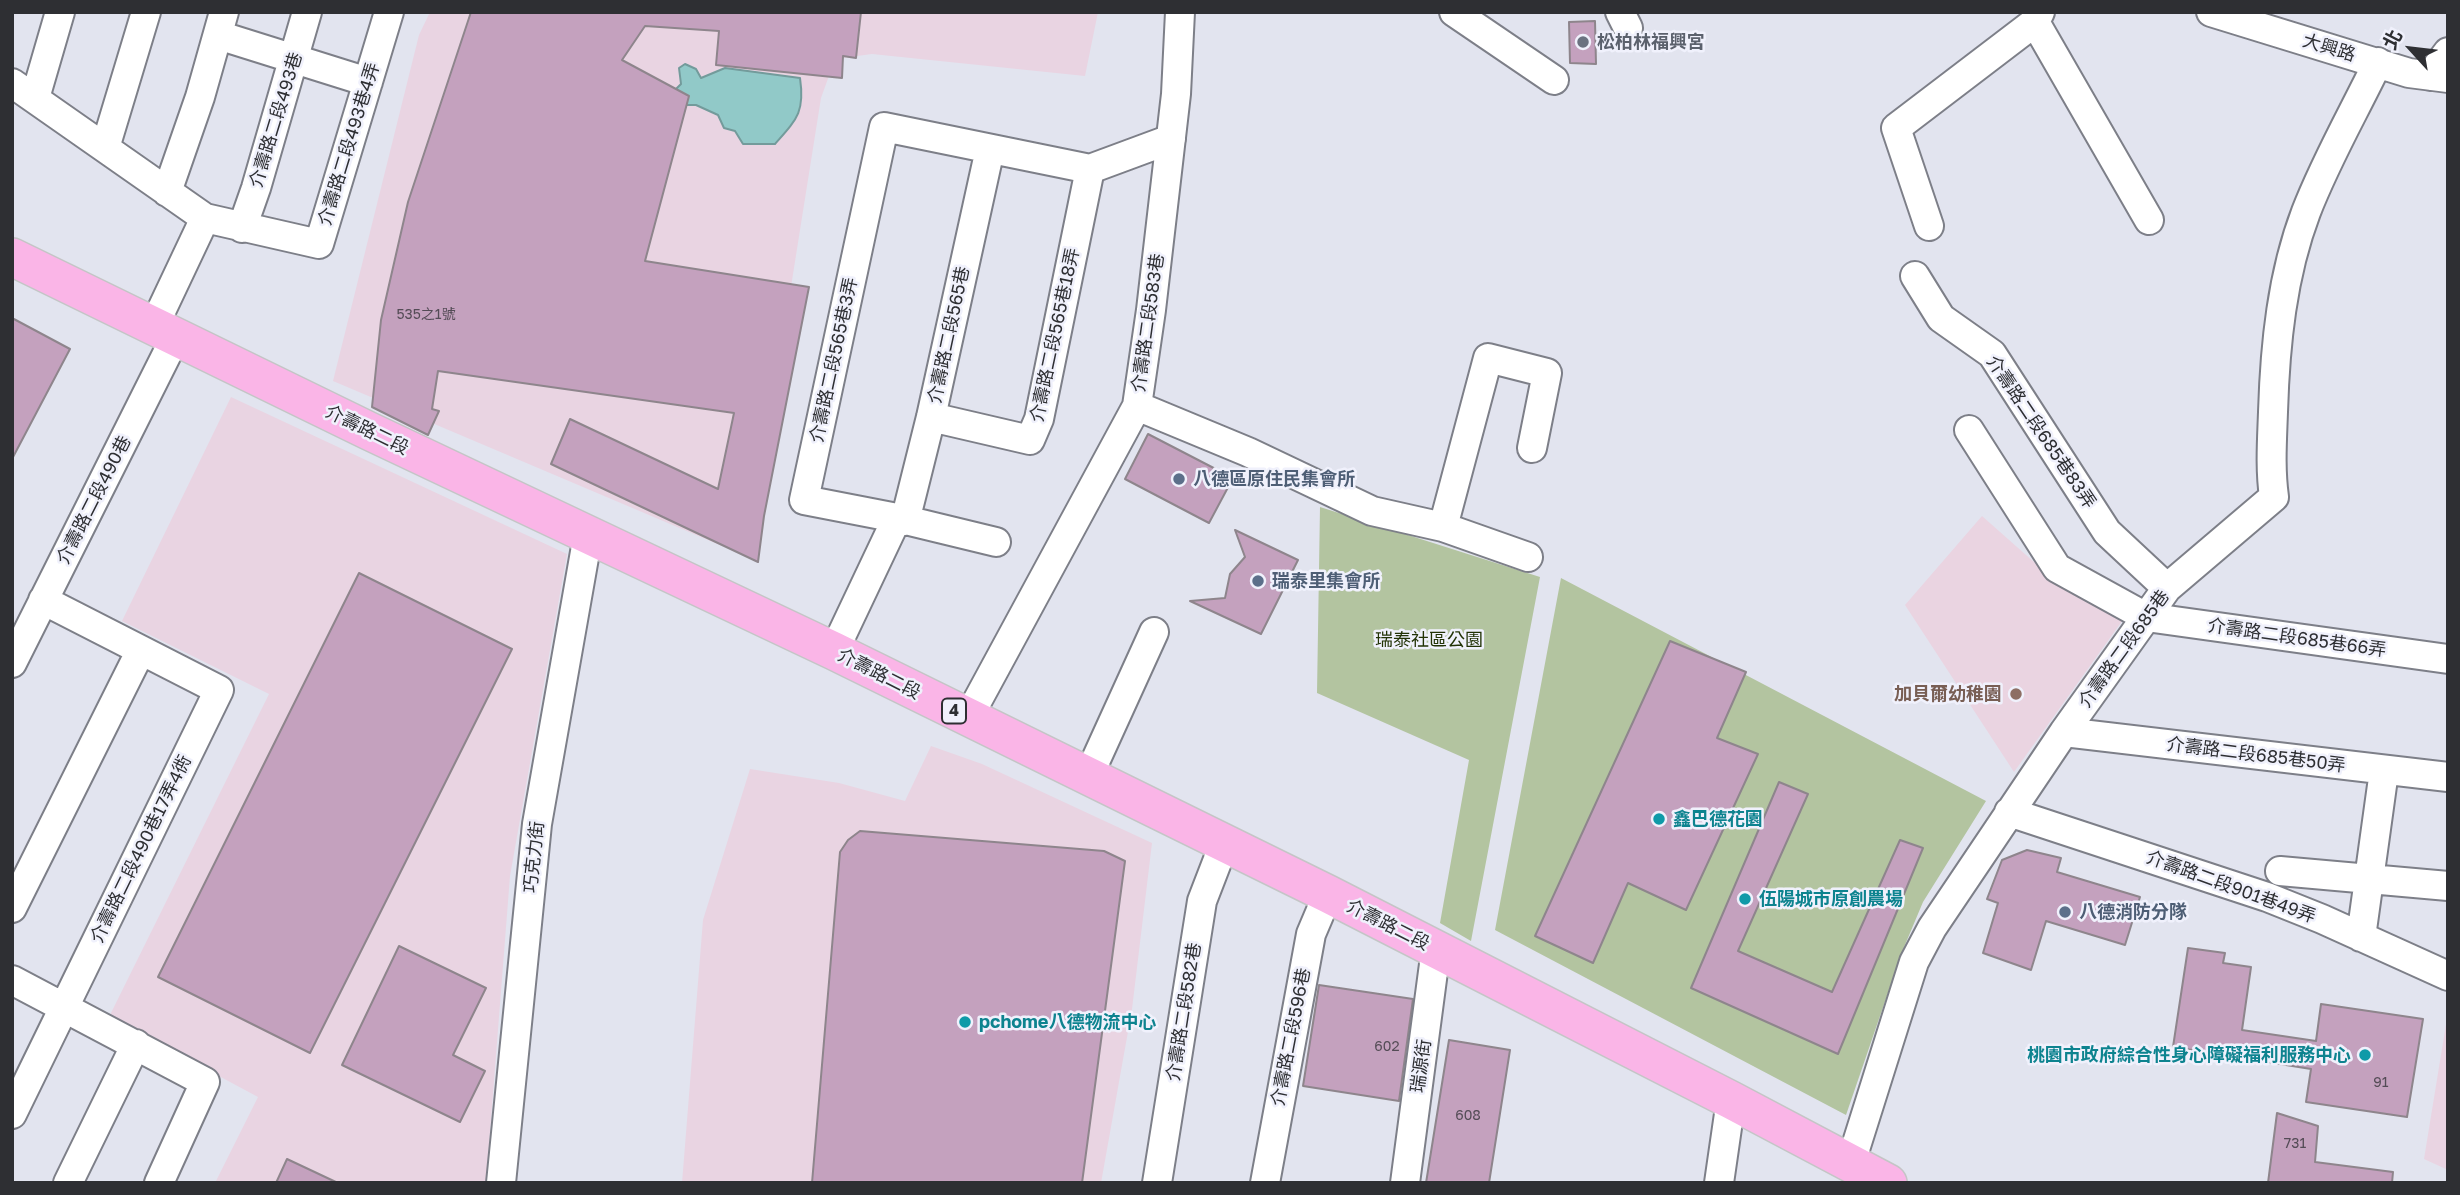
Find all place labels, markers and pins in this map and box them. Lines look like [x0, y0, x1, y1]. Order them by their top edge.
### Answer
place label: 松柏林福興宮 [1597, 31, 1705, 53]
marker: 松柏林福興宮 [1575, 34, 1591, 50]
place label: 八德區原住民集會所 [1193, 468, 1355, 490]
marker: 八德區原住民集會所 [1171, 471, 1187, 487]
place label: 瑞泰里集會所 [1272, 570, 1380, 592]
marker: 瑞泰里集會所 [1250, 573, 1266, 589]
place label: 加貝爾幼稚園 [1894, 683, 2002, 705]
marker: 加貝爾幼稚園 [2008, 686, 2024, 702]
place label: 鑫巴德花園 [1673, 808, 1763, 830]
marker: 鑫巴德花園 [1651, 811, 1667, 827]
place label: 伍陽城市原創農場 [1759, 888, 1903, 910]
marker: 伍陽城市原創農場 [1737, 891, 1753, 907]
place label: 八德消防分隊 [2079, 901, 2187, 923]
marker: 八德消防分隊 [2057, 904, 2073, 920]
place label: pchome八德物流中心 [979, 1011, 1156, 1033]
marker: pchome八德物流中心 [957, 1014, 973, 1030]
place label: 桃園市政府綜合性身心障礙福利服務中心 [2027, 1044, 2351, 1066]
marker: 桃園市政府綜合性身心障礙福利服務中心 [2357, 1047, 2373, 1063]

